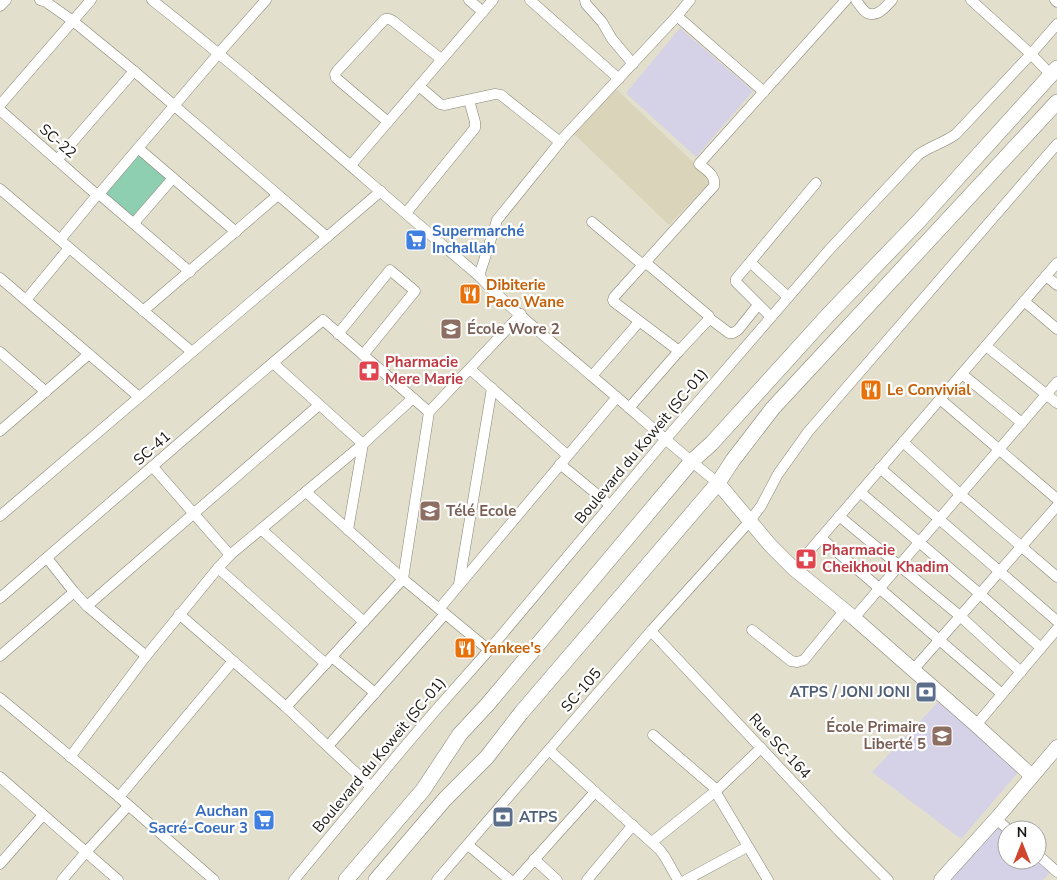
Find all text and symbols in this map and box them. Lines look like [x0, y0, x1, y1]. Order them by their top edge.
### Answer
street label: SC-22 [35, 119, 81, 163]
place label: Supermarché Inchallah [432, 221, 524, 258]
supermarket icon: Supermarché Inchallah [404, 228, 428, 252]
place label: Dibiterie Paco Wane [486, 275, 564, 312]
restaurant icon: Dibiterie Paco Wane [458, 282, 482, 306]
school or university icon: École Wore 2 [439, 317, 463, 341]
place label: École Wore 2 [467, 319, 560, 339]
place label: Pharmacie Mere Marie [385, 352, 463, 389]
pharmacy icon: Pharmacie Mere Marie [357, 359, 381, 383]
street label: Boulevard du Koweit (SC-01) [570, 364, 712, 528]
restaurant icon: Le Convivial [859, 378, 883, 402]
place label: Le Convivial [887, 380, 971, 400]
street label: SC-41 [129, 426, 175, 470]
school or university icon: Télé Ecole [418, 499, 442, 523]
place label: Télé Ecole [446, 501, 517, 521]
place label: Pharmacie Cheikhoul Khadim [822, 540, 949, 577]
pharmacy icon: Pharmacie Cheikhoul Khadim [794, 547, 818, 571]
restaurant icon: Yankee's [453, 636, 477, 660]
place label: Yankee's [480, 638, 541, 658]
street label: SC-105 [556, 664, 606, 716]
street label: Boulevard du Koweit (SC-01) [308, 673, 450, 837]
bank icon: ATPS / JONI JONI [914, 680, 938, 704]
place label: ATPS / JONI JONI [790, 682, 910, 702]
street label: Rue SC-164 [745, 709, 815, 783]
place label: École Primaire Liberté 5 [826, 717, 926, 754]
school or university icon: École Primaire Liberté 5 [930, 724, 954, 748]
place label: Auchan Sacré-Coeur 3 [149, 801, 248, 838]
bank icon: ATPS [491, 805, 515, 829]
place label: ATPS [519, 807, 558, 827]
supermarket icon: Auchan Sacré-Coeur 3 [252, 808, 276, 832]
north arrow [997, 820, 1047, 870]
text: N [1017, 823, 1027, 842]

